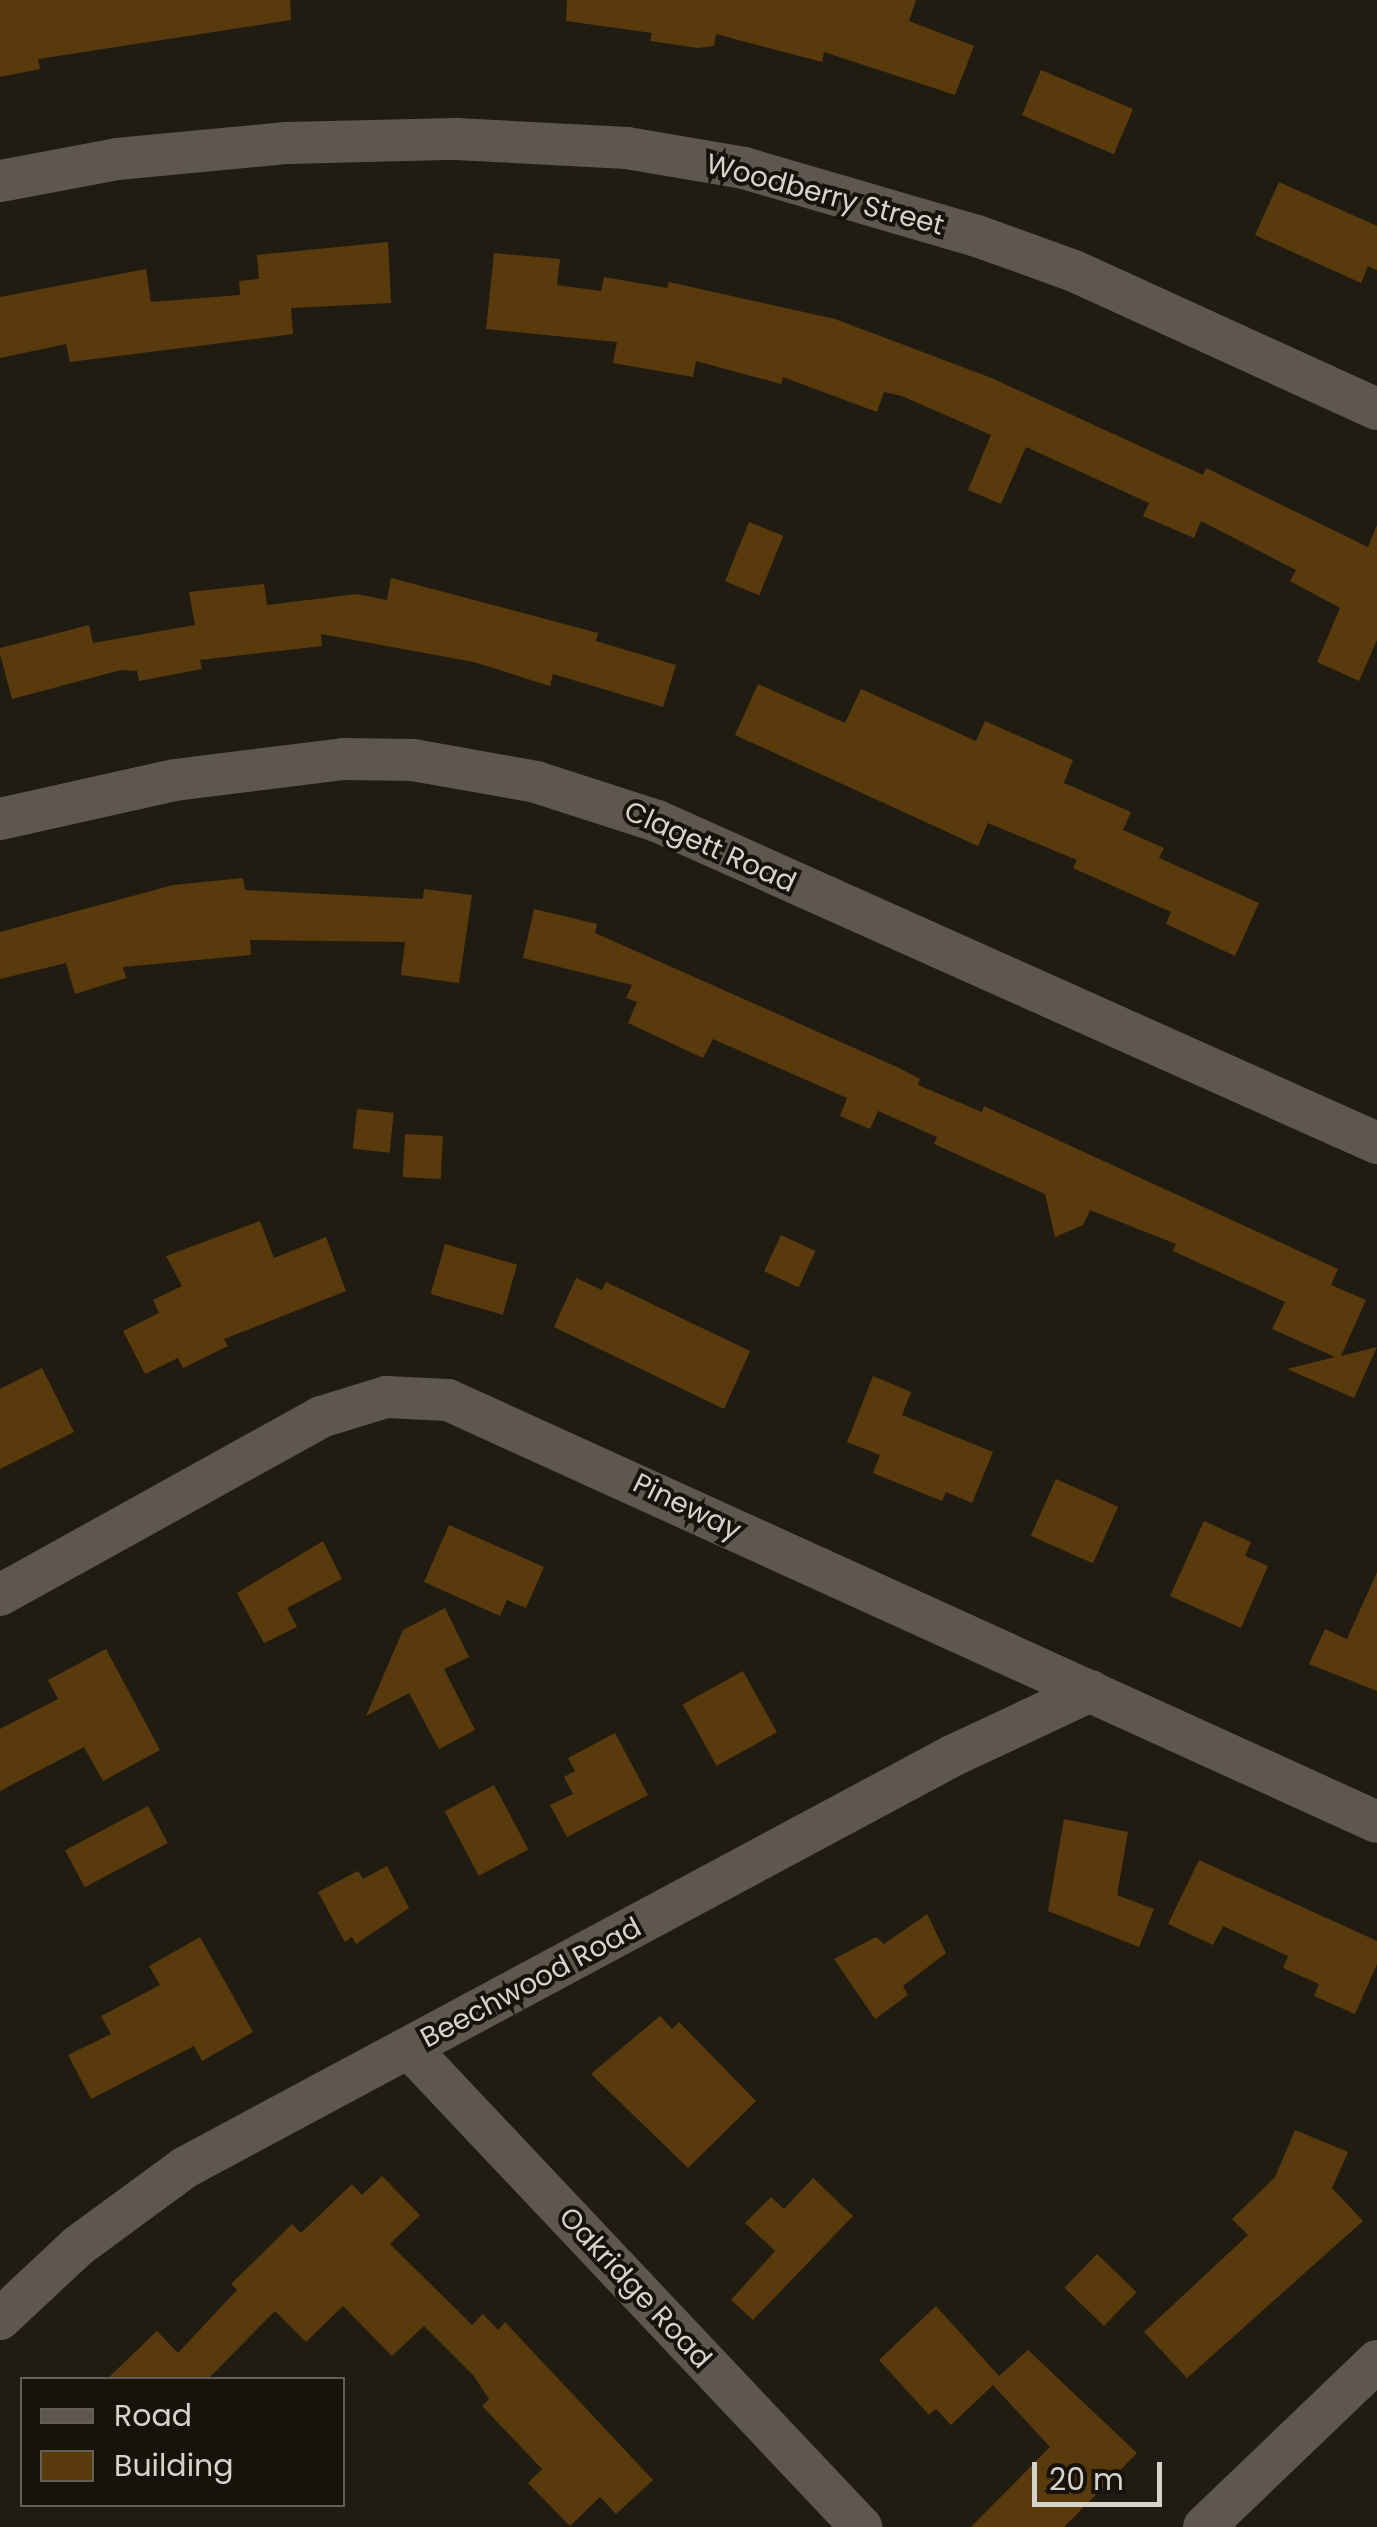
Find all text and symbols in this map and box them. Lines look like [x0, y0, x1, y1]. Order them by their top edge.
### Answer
street label: Woodberry Street [703, 147, 947, 243]
street label: Clagett Road [619, 794, 801, 900]
street label: Pineway [627, 1466, 747, 1548]
street label: Beechwood Road [415, 1911, 647, 2055]
street label: Oakridge Road [552, 2200, 718, 2376]
legend [20, 2377, 345, 2507]
text: Road [114, 2394, 192, 2437]
scale bar [1037, 2442, 1167, 2504]
text: Building [114, 2444, 234, 2487]
text: 20 m [1049, 2458, 1124, 2501]

